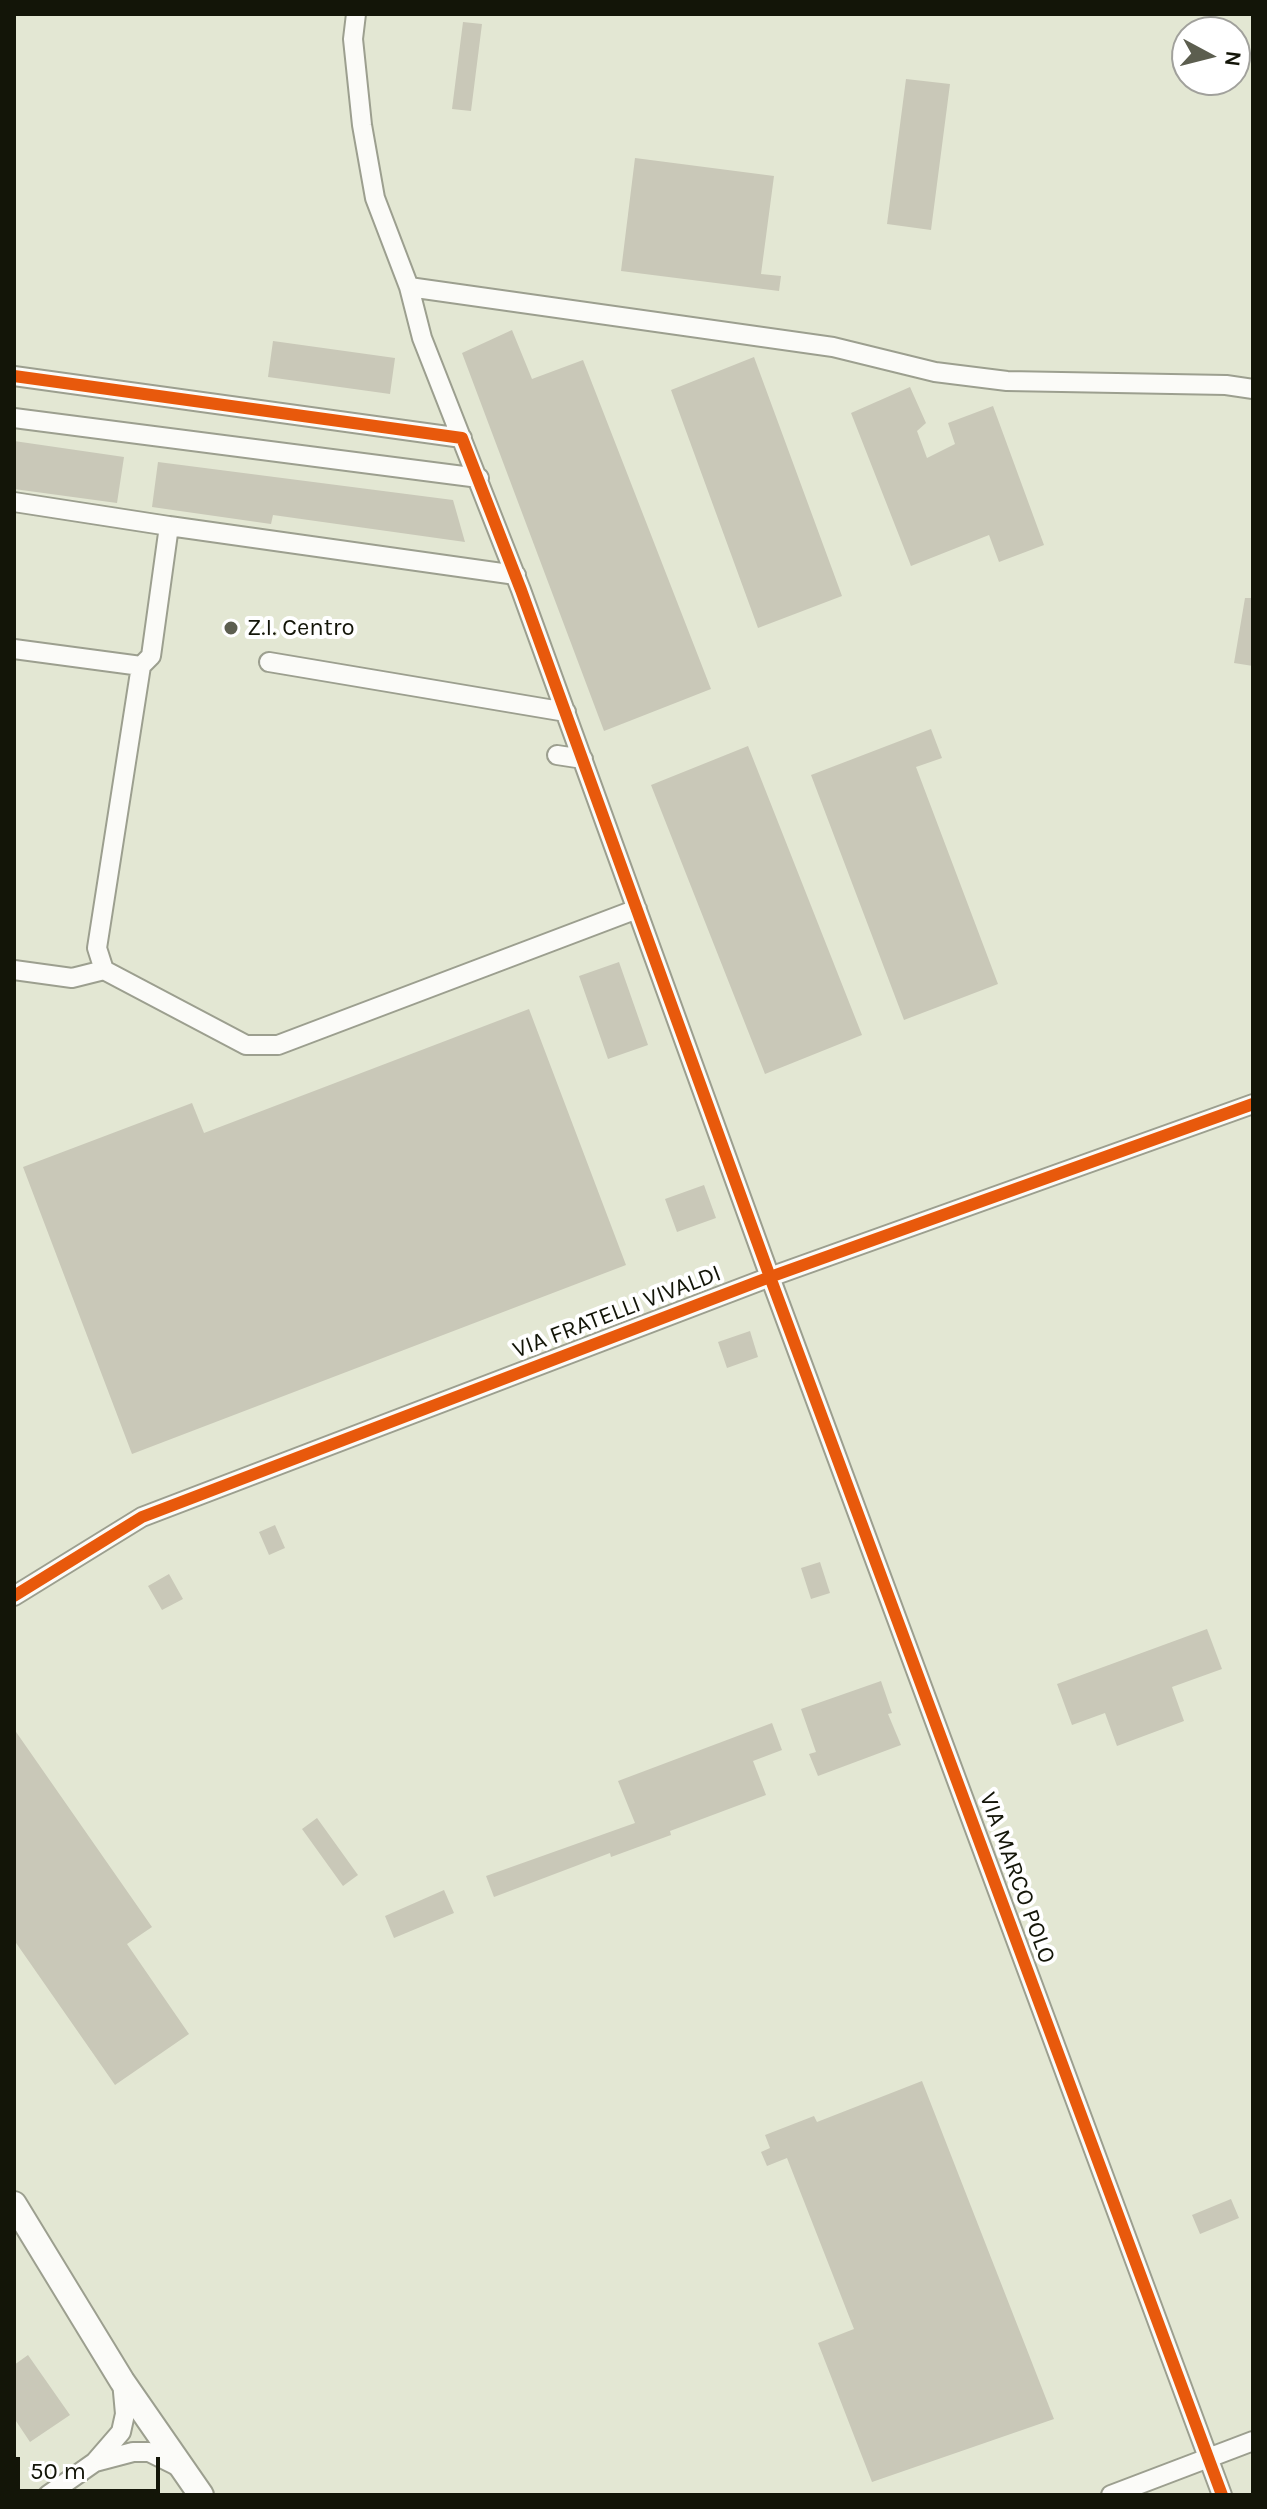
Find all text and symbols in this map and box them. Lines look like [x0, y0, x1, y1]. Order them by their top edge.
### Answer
north arrow [1171, 16, 1251, 96]
text: N [1219, 49, 1247, 68]
place label: Z.I. Centro [247, 614, 355, 642]
marker: Z.I. Centro [222, 619, 240, 637]
street label: VIA FRATELLI VIVALDI [509, 1259, 725, 1365]
street label: VIA MARCO POLO [973, 1789, 1061, 1967]
scale bar [20, 2441, 164, 2491]
text: 50 m [30, 2457, 86, 2485]

